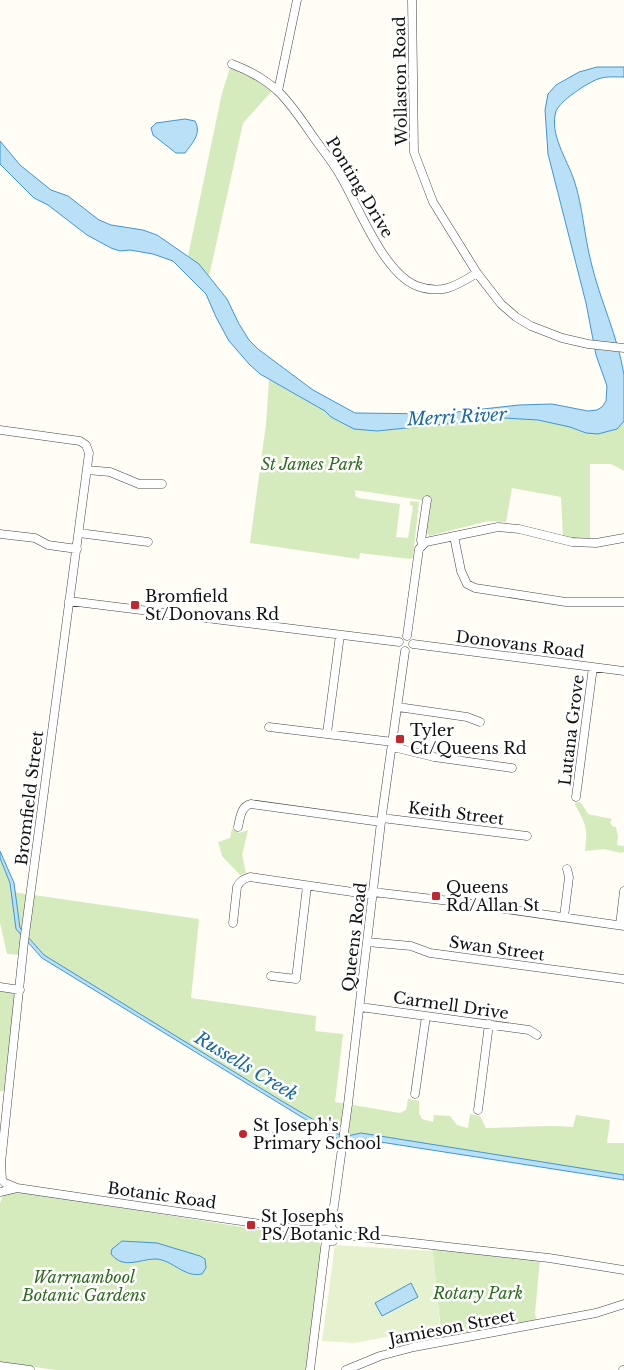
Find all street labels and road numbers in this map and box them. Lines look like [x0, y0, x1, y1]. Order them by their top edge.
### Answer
street label: Wollaston Road [389, 16, 411, 147]
street label: Ponting Drive [322, 133, 398, 241]
street label: Donovans Road [454, 626, 586, 662]
street label: Lutana Grove [554, 673, 588, 787]
street label: Bromfield Street [11, 729, 47, 867]
street label: Keith Street [407, 797, 505, 829]
street label: Queens Road [337, 881, 371, 993]
street label: Swan Street [448, 931, 546, 965]
street label: Carmell Drive [392, 987, 510, 1023]
street label: Botanic Road [106, 1177, 218, 1213]
street label: Jamieson Street [385, 1305, 517, 1349]

